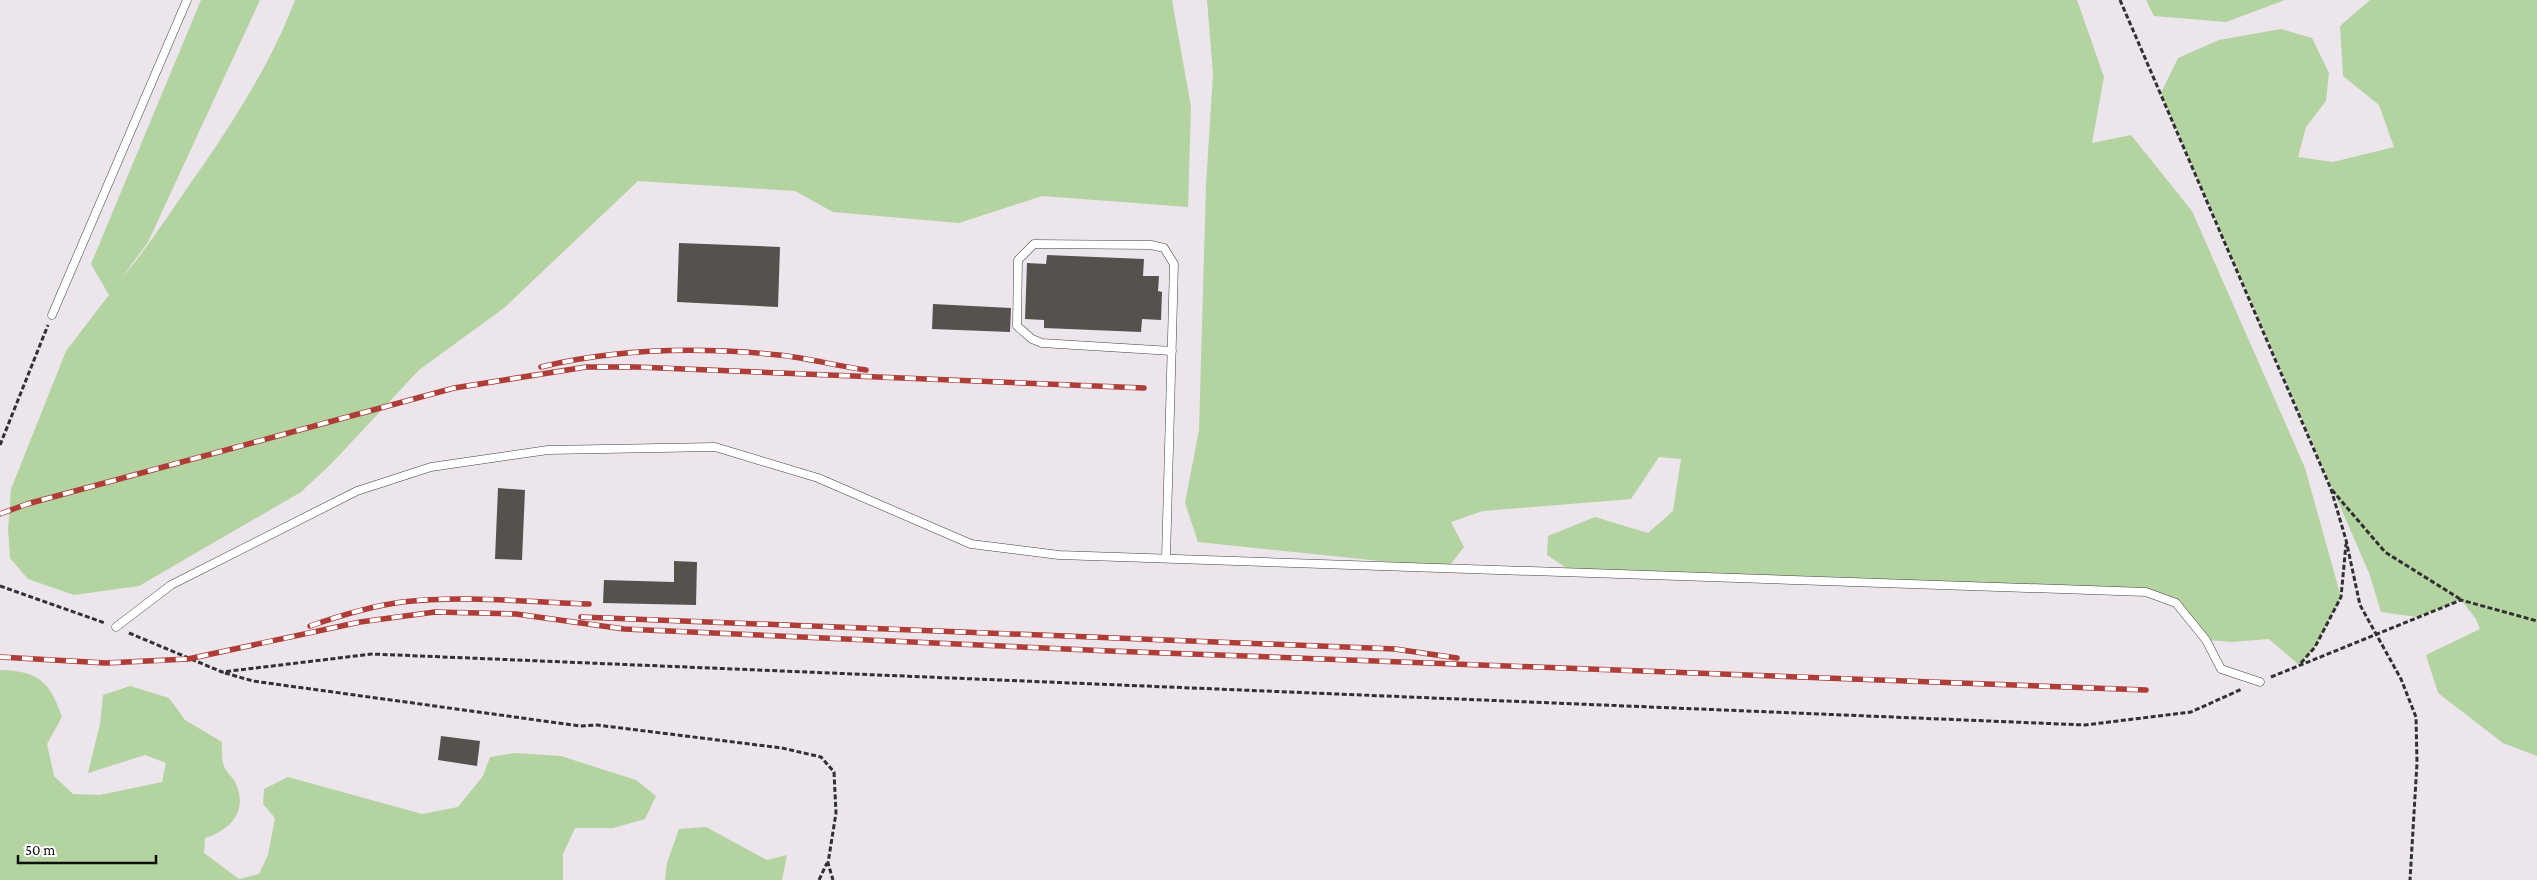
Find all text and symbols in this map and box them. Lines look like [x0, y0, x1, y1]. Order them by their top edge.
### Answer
scale bar [18, 832, 155, 864]
text: 50 m [25, 842, 55, 858]

